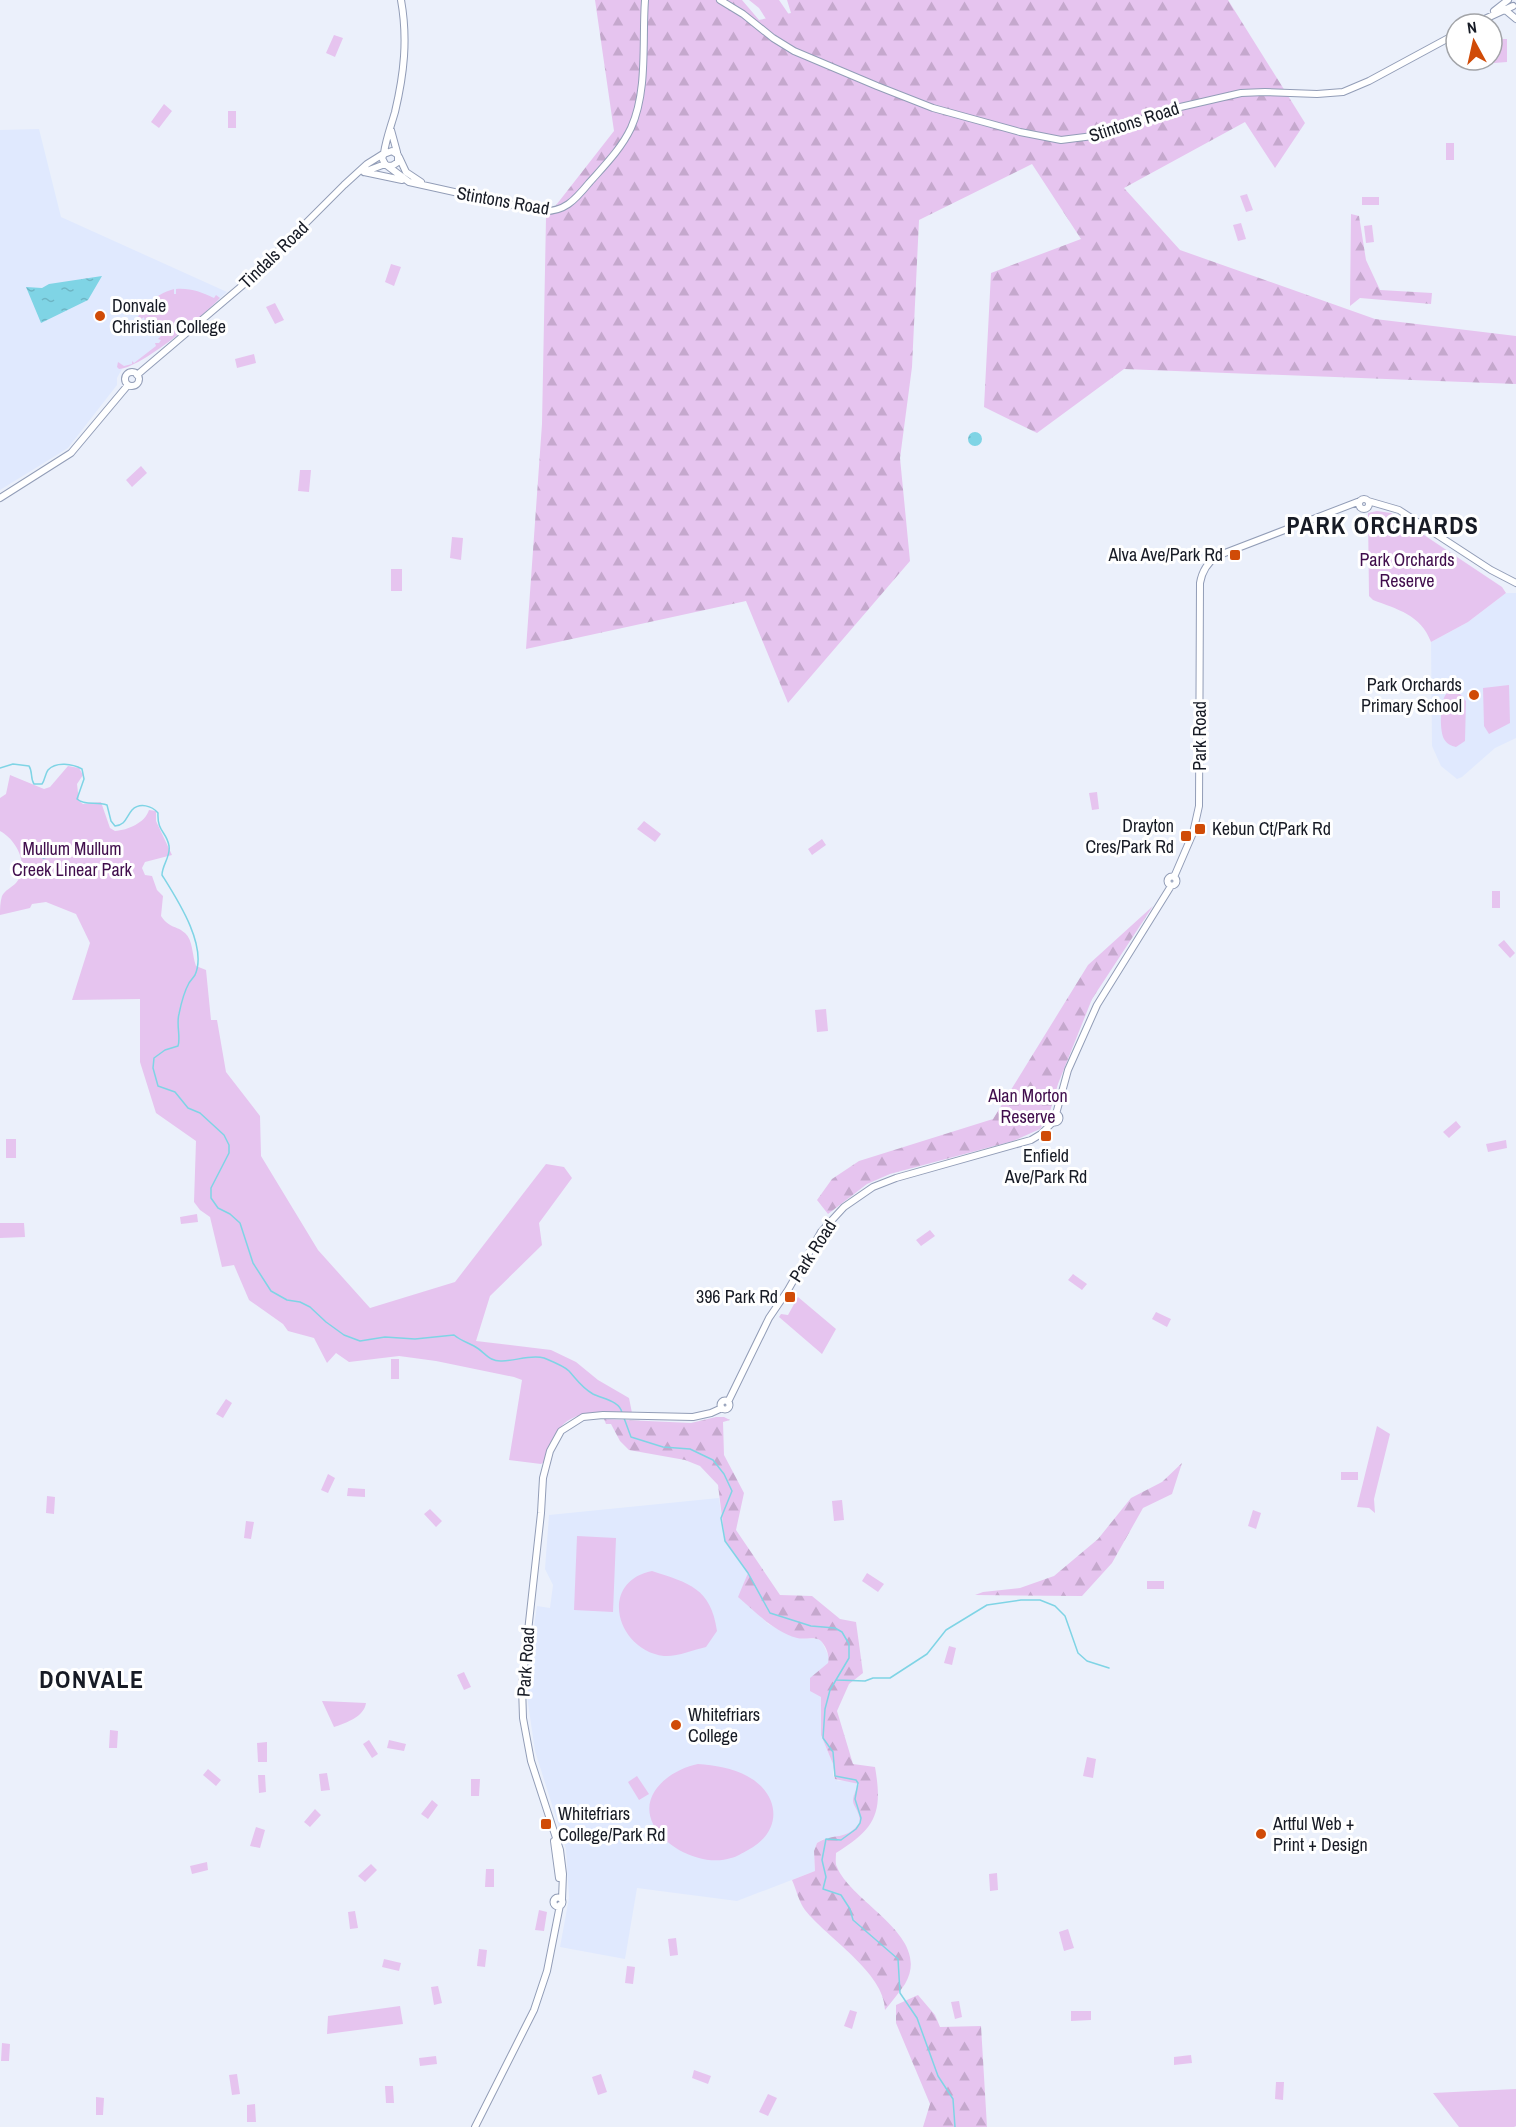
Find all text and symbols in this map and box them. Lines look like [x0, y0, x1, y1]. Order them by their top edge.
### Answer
north arrow [1444, 12, 1504, 72]
text: N [1466, 16, 1478, 39]
street label: Stintons Road [1085, 95, 1182, 148]
street label: Stintons Road [455, 180, 551, 221]
street label: Tindals Road [234, 215, 314, 294]
place label: Donvale Christian College [112, 293, 226, 339]
marker: Donvale Christian College [93, 309, 107, 323]
district label: PARK ORCHARDS [1287, 509, 1479, 541]
place label: Alva Ave/Park Rd [1107, 542, 1223, 567]
park label: Park Orchards Reserve [1359, 547, 1455, 593]
marker: Alva Ave/Park Rd [1228, 548, 1242, 562]
place label: Park Orchards Primary School [1361, 672, 1462, 718]
marker: Park Orchards Primary School [1467, 688, 1481, 702]
street label: Park Road [1187, 701, 1212, 771]
place label: Drayton Cres/Park Rd [1085, 813, 1174, 859]
place label: Kebun Ct/Park Rd [1212, 816, 1331, 841]
marker: Kebun Ct/Park Rd [1193, 822, 1207, 836]
marker: Drayton Cres/Park Rd [1179, 829, 1193, 843]
park label: Mullum Mullum Creek Linear Park [12, 836, 133, 882]
park label: Alan Morton Reserve [987, 1083, 1068, 1129]
marker: Enfield Ave/Park Rd [1039, 1129, 1053, 1143]
place label: Enfield Ave/Park Rd [1004, 1143, 1087, 1189]
street label: Park Road [783, 1215, 842, 1287]
place label: 396 Park Rd [696, 1284, 778, 1309]
marker: 396 Park Rd [783, 1290, 797, 1304]
street label: Park Road [511, 1626, 540, 1698]
district label: DONVALE [39, 1663, 145, 1695]
place label: Whitefriars College [688, 1702, 760, 1748]
marker: Whitefriars College [669, 1718, 683, 1732]
place label: Whitefriars College/Park Rd [558, 1801, 665, 1847]
place label: Artful Web + Print + Design [1272, 1811, 1368, 1857]
marker: Whitefriars College/Park Rd [539, 1817, 553, 1831]
marker: Artful Web + Print + Design [1254, 1827, 1268, 1841]

